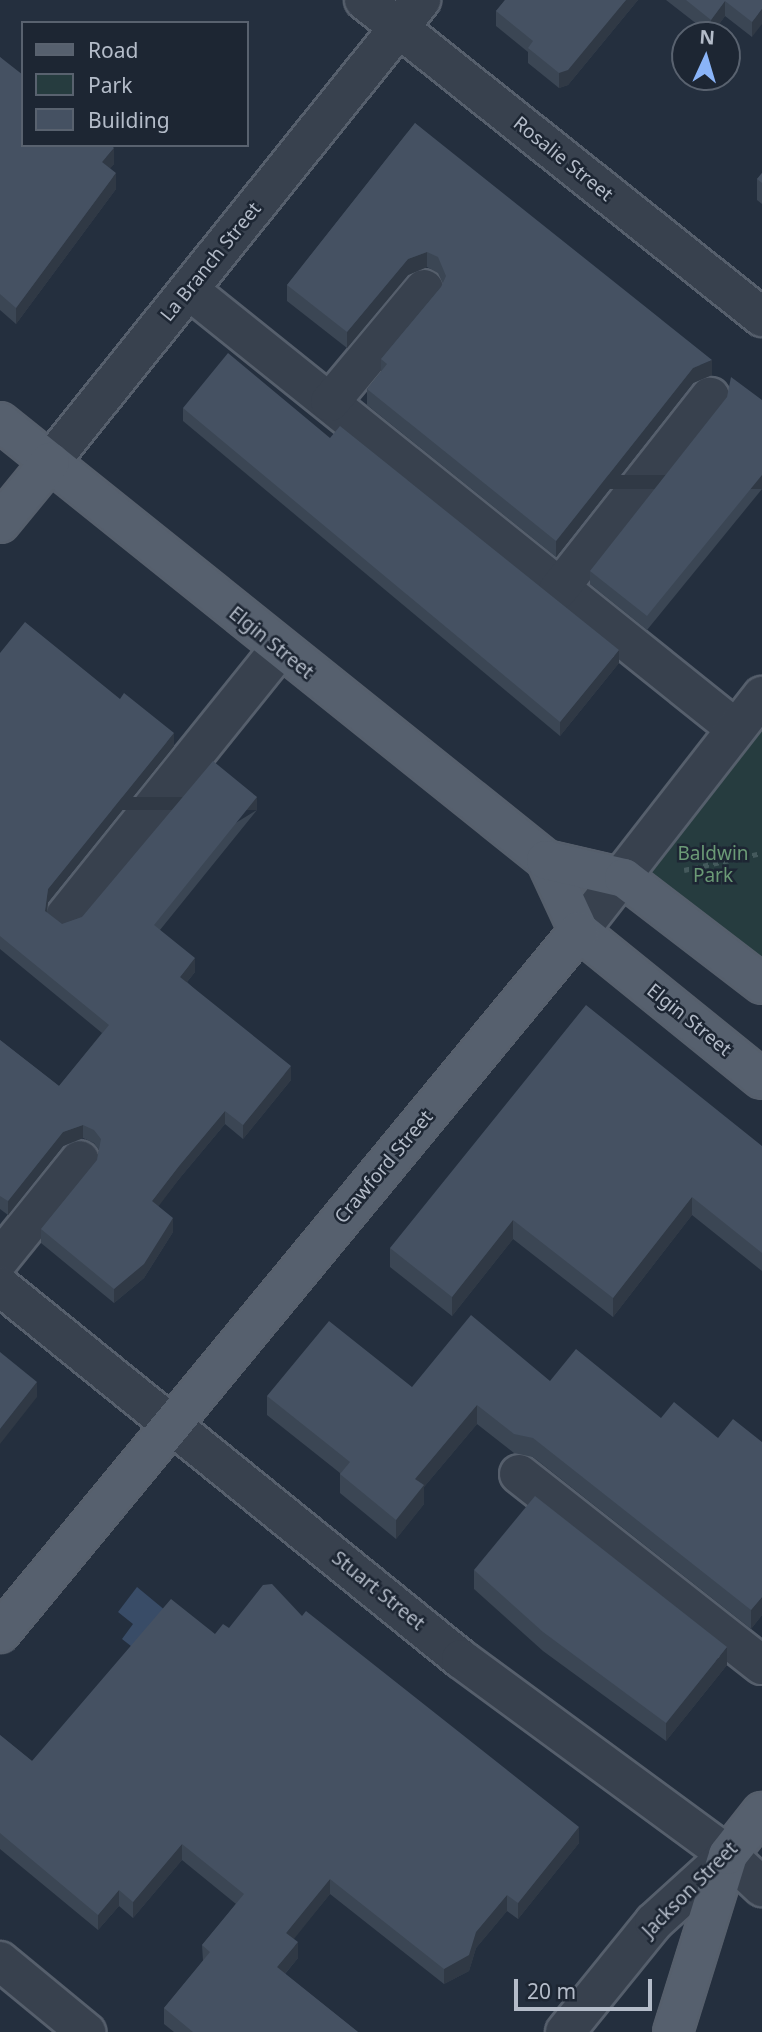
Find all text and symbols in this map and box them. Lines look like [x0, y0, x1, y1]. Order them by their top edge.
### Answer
legend [21, 21, 248, 147]
north arrow [671, 21, 741, 91]
text: N [699, 24, 716, 51]
text: Road [88, 36, 138, 64]
text: Park [88, 71, 132, 99]
text: Building [88, 106, 170, 134]
street label: Rosalie Street [509, 112, 617, 206]
street label: La Branch Street [156, 198, 266, 326]
street label: Elgin Street [224, 602, 318, 684]
park label: Baldwin Park [677, 843, 749, 887]
street label: Elgin Street [642, 979, 736, 1061]
street label: Crawford Street [330, 1106, 438, 1228]
street label: Stuart Street [327, 1547, 429, 1635]
street label: Jackson Street [638, 1838, 742, 1942]
scale bar [517, 1966, 655, 2010]
text: 20 m [527, 1977, 576, 2005]

